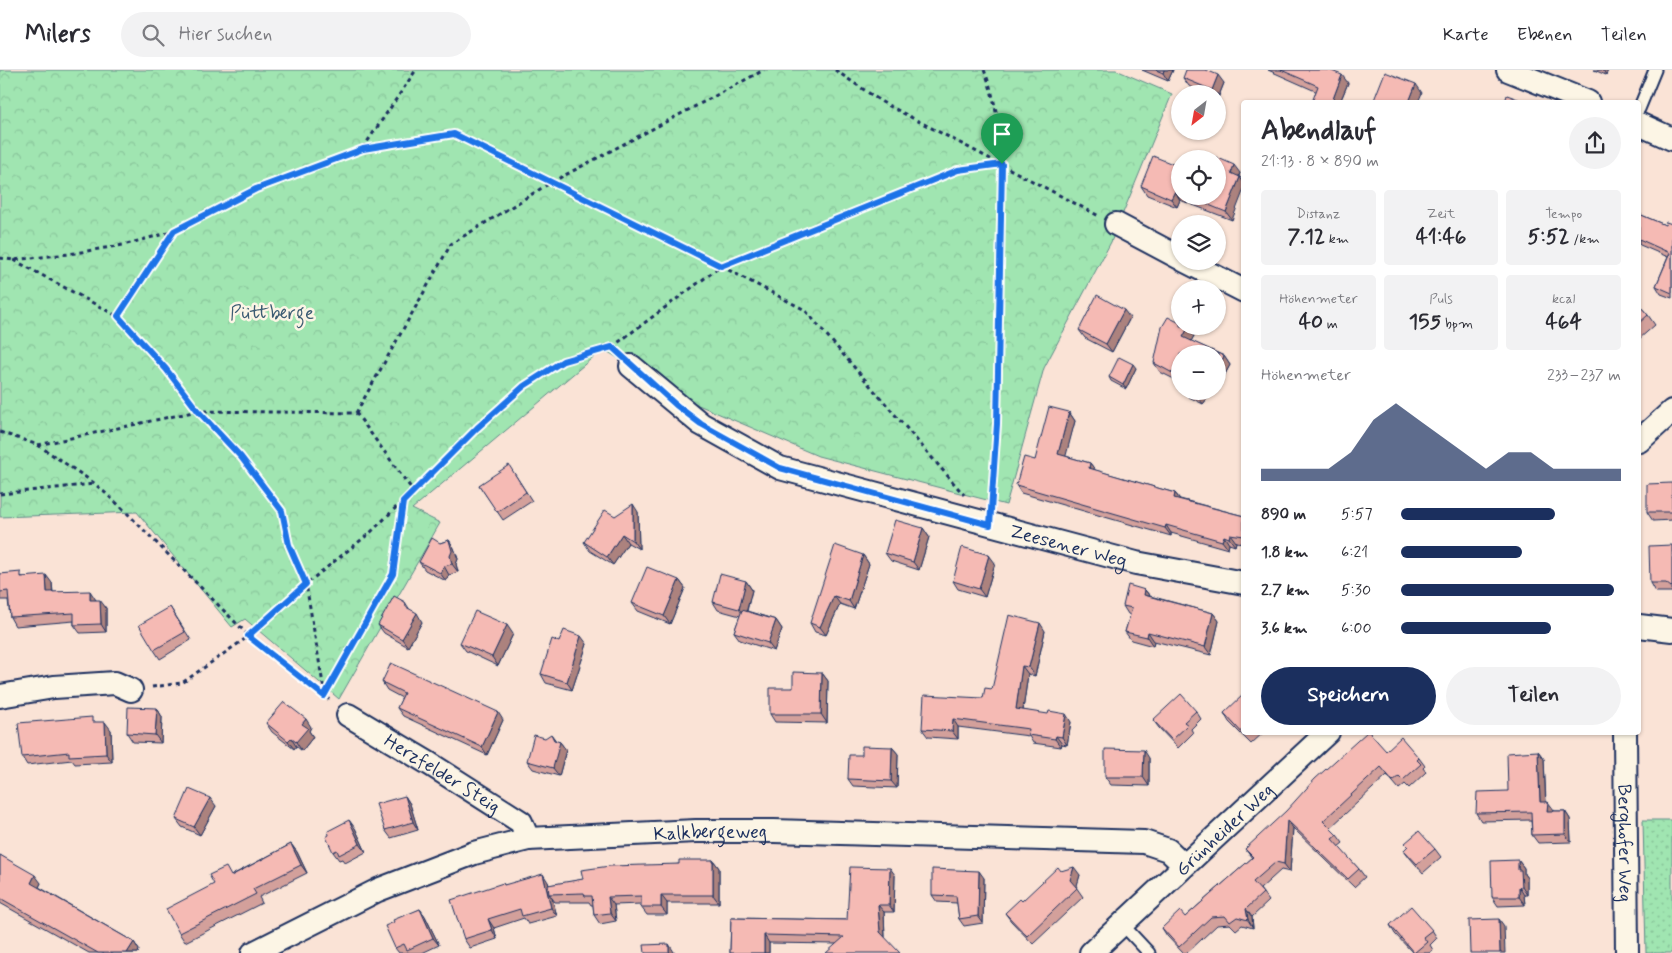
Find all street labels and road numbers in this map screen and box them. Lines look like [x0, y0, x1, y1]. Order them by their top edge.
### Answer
street label: Zeesener Weg [1007, 519, 1130, 576]
street label: Herzfelder Steig [379, 729, 505, 821]
street label: Grünheider Weg [1171, 778, 1280, 882]
street label: Berghofer Weg [1610, 784, 1638, 902]
street label: Kalkbergeweg [653, 820, 767, 848]

